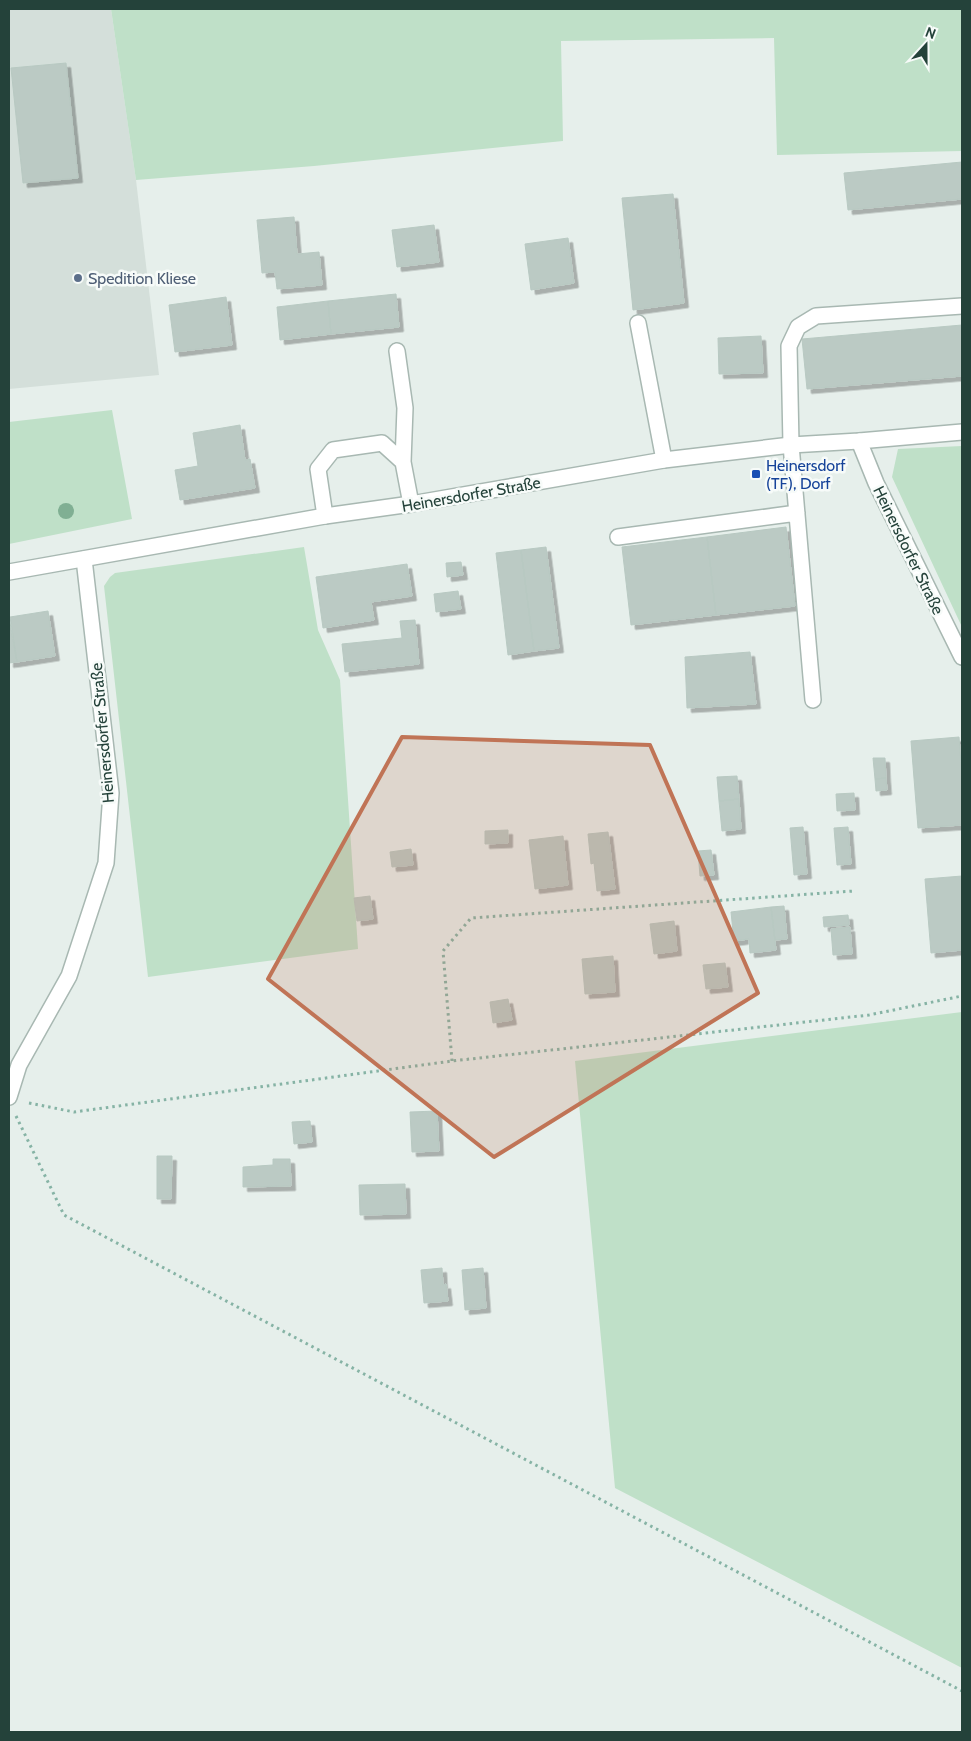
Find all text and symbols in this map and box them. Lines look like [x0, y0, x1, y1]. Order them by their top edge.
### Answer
north arrow [901, 20, 951, 70]
text: N [923, 23, 939, 43]
place label: Spedition Kliese [88, 269, 196, 288]
marker: Spedition Kliese [72, 272, 84, 284]
place label: Heinersdorf (TF), Dorf [766, 456, 846, 493]
marker: Heinersdorf (TF), Dorf [750, 468, 762, 480]
street label: Heinersdorfer Straße [400, 473, 542, 516]
street label: Heinersdorfer Straße [869, 483, 948, 618]
street label: Heinersdorfer Straße [87, 662, 118, 804]

